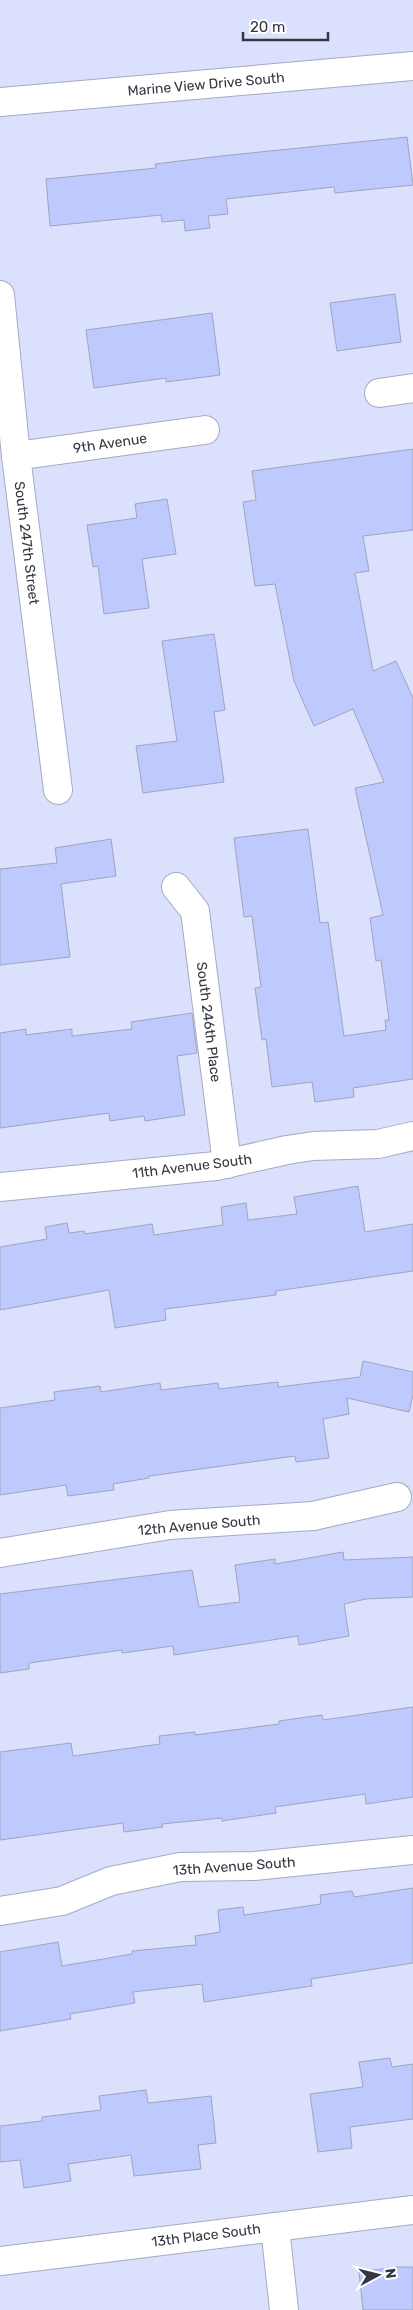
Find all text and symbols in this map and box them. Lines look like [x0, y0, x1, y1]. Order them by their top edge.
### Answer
scale bar [243, 10, 328, 42]
text: 20 m [250, 18, 285, 36]
street label: Marine View Drive South [127, 69, 285, 100]
street label: 9th Avenue [72, 430, 148, 457]
street label: South 247th Street [10, 480, 43, 606]
street label: South 246th Place [193, 961, 224, 1083]
street label: 11th Avenue South [131, 1151, 253, 1182]
street label: 12th Avenue South [137, 1512, 261, 1539]
street label: 13th Avenue South [172, 1854, 296, 1879]
street label: 13th Place South [150, 2220, 262, 2251]
north arrow [353, 2250, 403, 2300]
text: N [381, 2267, 399, 2280]

